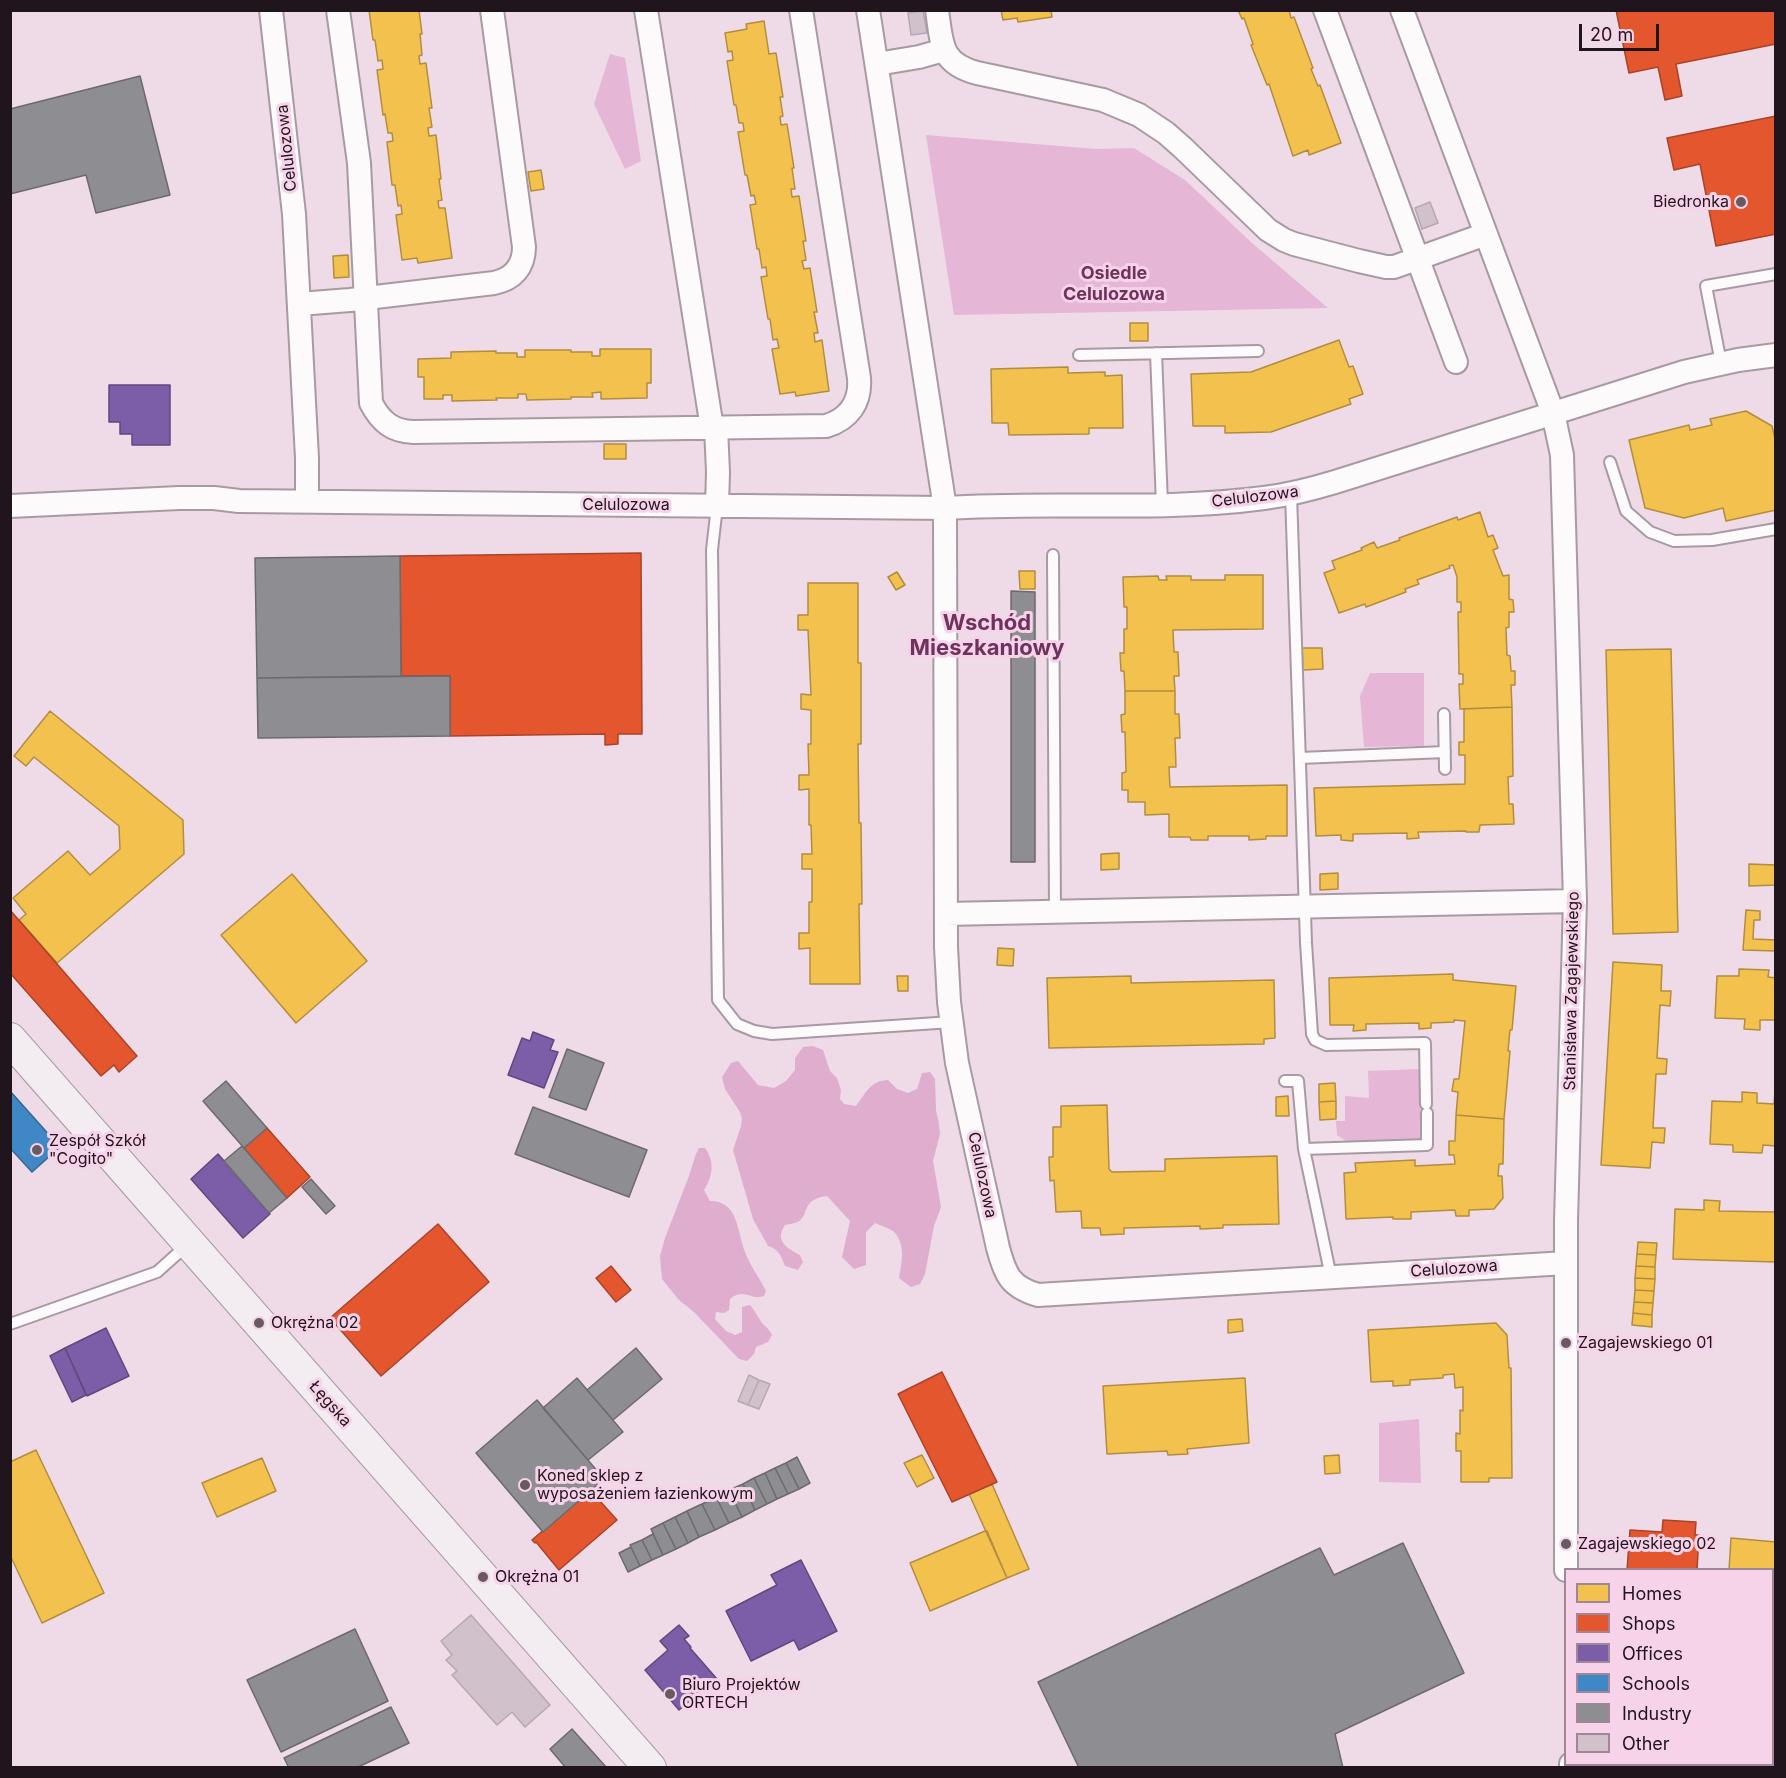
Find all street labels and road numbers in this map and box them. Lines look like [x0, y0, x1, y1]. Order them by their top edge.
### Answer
street label: Celulozowa [273, 103, 301, 193]
street label: Celulozowa [1210, 482, 1300, 512]
street label: Celulozowa [582, 495, 670, 515]
street label: Stanisława Zagajewskiego [1561, 891, 1583, 1091]
street label: Celulozowa [964, 1130, 1000, 1220]
street label: Celulozowa [1410, 1256, 1498, 1282]
street label: Łęgska [305, 1377, 355, 1431]

